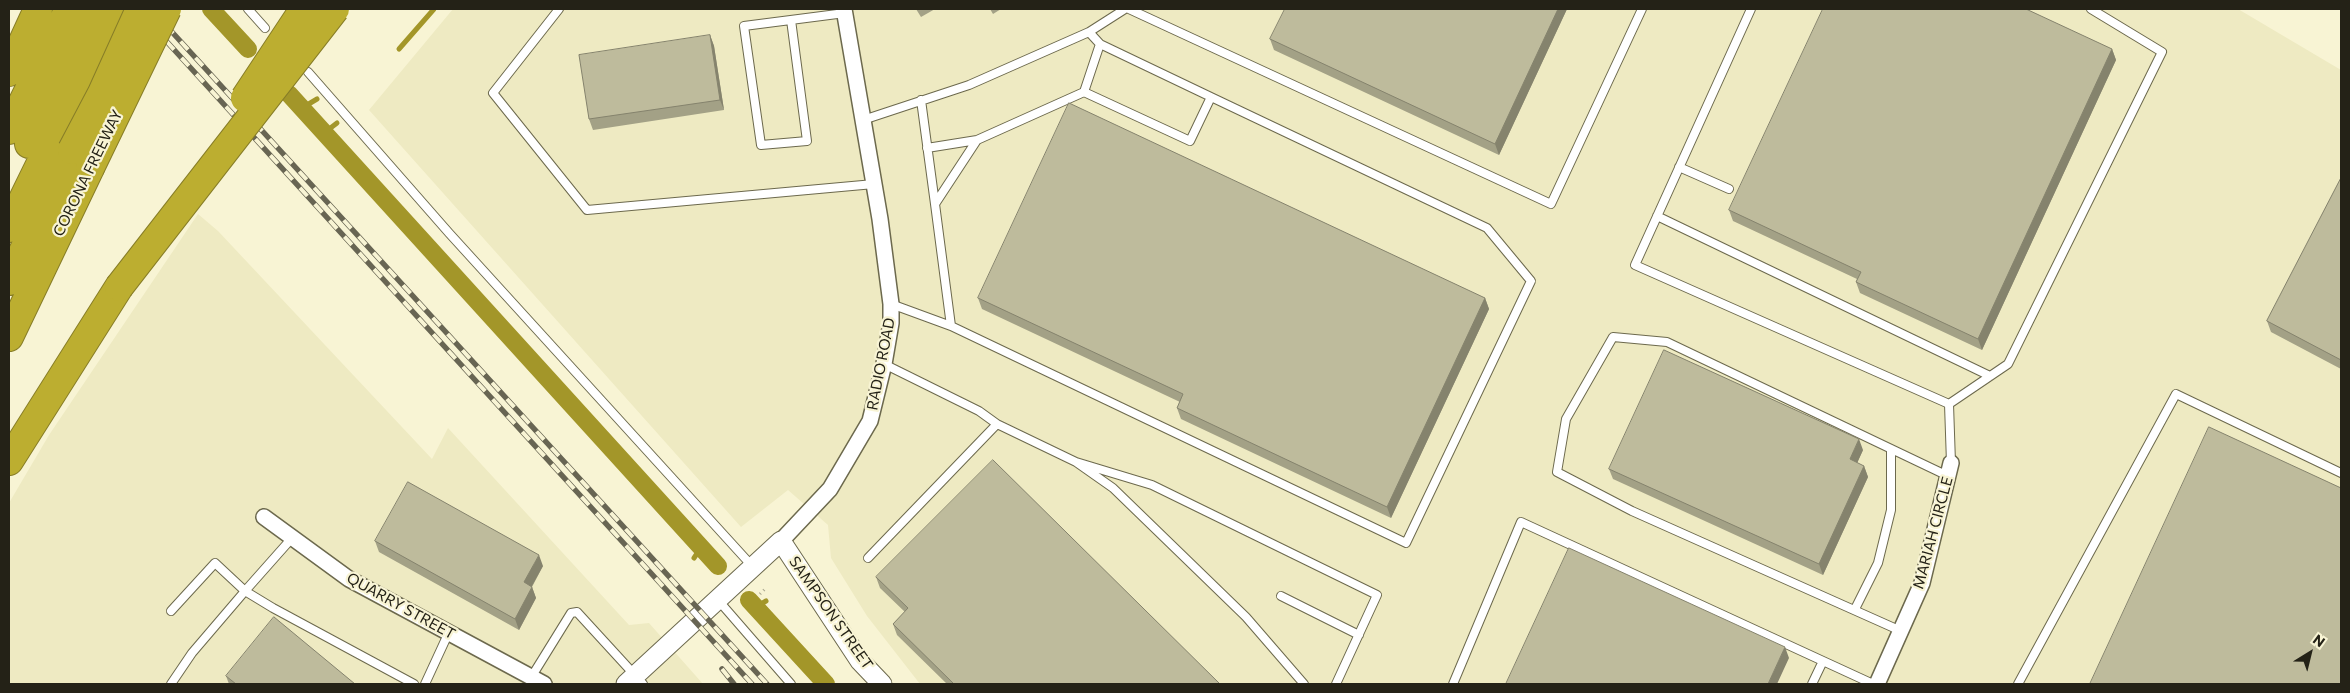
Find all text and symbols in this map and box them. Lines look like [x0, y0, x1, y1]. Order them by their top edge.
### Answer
street label: CORONA FREEWAY [50, 107, 126, 239]
street label: RADIO ROAD [863, 316, 899, 412]
street label: MARIAH CIRCLE [1909, 475, 1957, 591]
street label: SAMPSON STREET [785, 553, 877, 673]
street label: QUARRY STREET [344, 569, 458, 643]
north arrow [2285, 628, 2335, 678]
text: N [2310, 630, 2328, 650]

